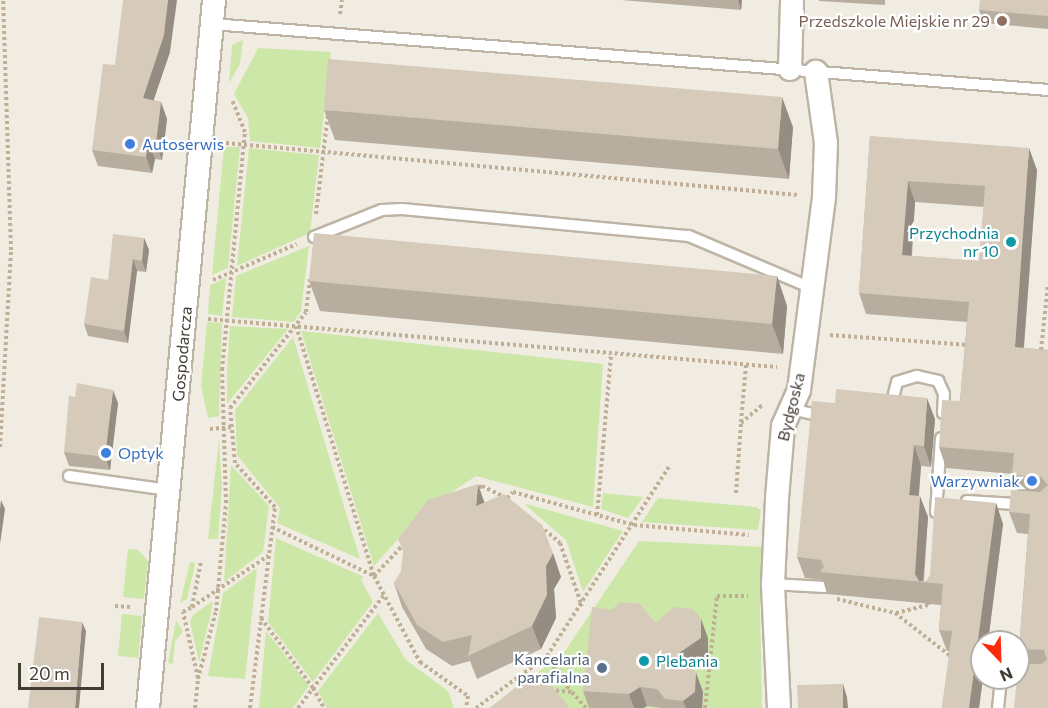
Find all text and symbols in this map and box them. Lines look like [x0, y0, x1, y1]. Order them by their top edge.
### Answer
place label: Przedszkole Miejskie nr 29 [799, 11, 990, 31]
marker: Przedszkole Miejskie nr 29 [995, 14, 1009, 28]
place label: Autoserwis [142, 134, 224, 154]
marker: Autoserwis [123, 137, 137, 151]
place label: Przychodnia nr 10 [909, 223, 999, 261]
marker: Przychodnia nr 10 [1004, 235, 1018, 249]
street label: Gospodarcza [168, 306, 196, 402]
street label: Bydgoska [773, 371, 809, 443]
place label: Optyk [118, 443, 164, 463]
marker: Optyk [99, 446, 113, 460]
place label: Warzywniak [930, 471, 1020, 491]
marker: Warzywniak [1025, 474, 1039, 488]
north arrow [970, 630, 1030, 690]
place label: Kancelaria parafialna [514, 649, 590, 687]
scale bar [21, 651, 106, 689]
place label: Plebania [656, 651, 718, 671]
marker: Plebania [637, 654, 651, 668]
marker: Kancelaria parafialna [595, 661, 609, 675]
text: 20 m [29, 662, 70, 684]
text: N [997, 664, 1016, 686]

